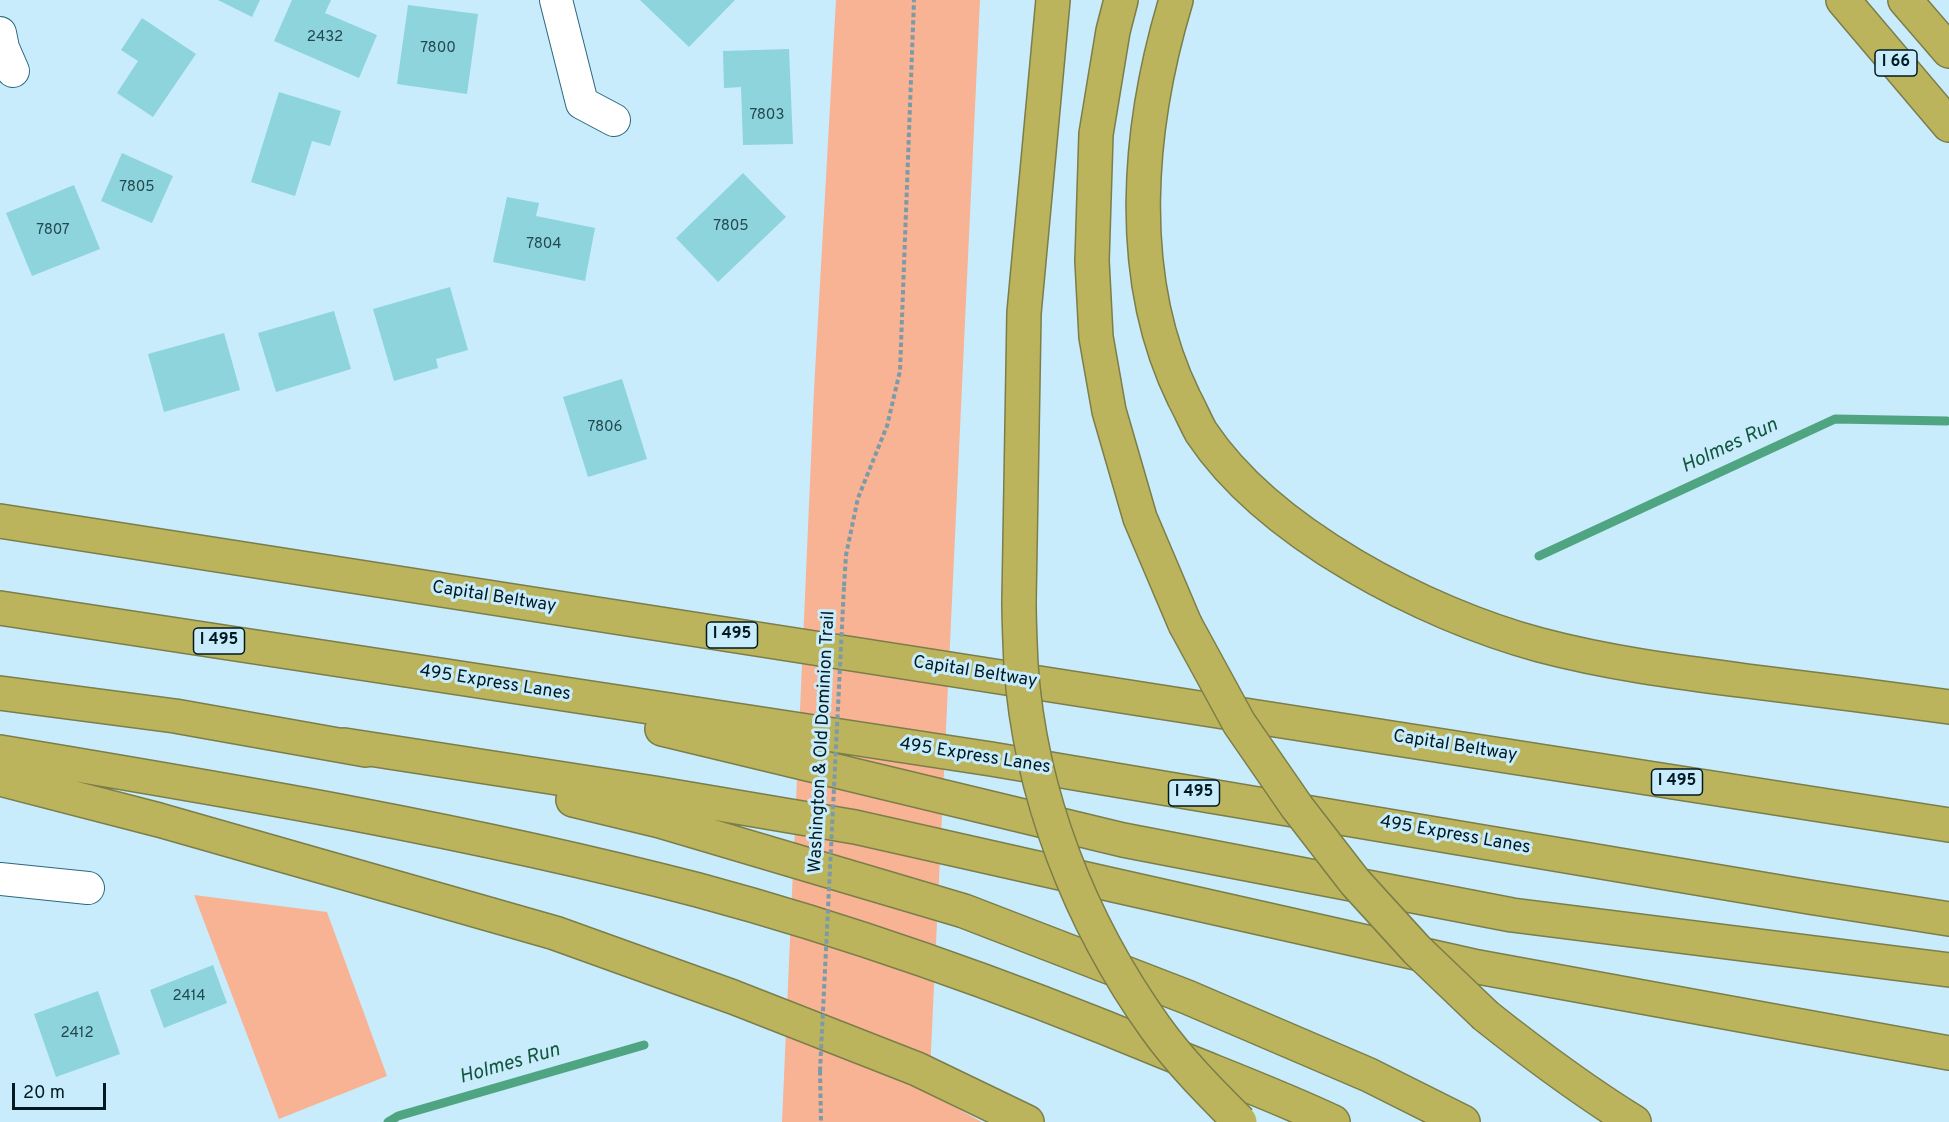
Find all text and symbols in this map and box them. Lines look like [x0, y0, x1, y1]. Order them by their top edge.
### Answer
house number: 2432 [307, 29, 343, 47]
house number: 7800 [420, 40, 456, 58]
road number: I 66 [1875, 50, 1917, 76]
house number: 7803 [749, 107, 785, 125]
house number: 7805 [119, 179, 155, 197]
house number: 7805 [713, 218, 749, 236]
house number: 7807 [36, 222, 70, 240]
house number: 7804 [526, 236, 562, 254]
water label: Holmes Run [1678, 414, 1782, 480]
house number: 7806 [588, 419, 622, 437]
street label: Capital Beltway [430, 578, 558, 618]
street label: Washington & Old Dominion Trail [805, 610, 841, 874]
road number: I 495 [706, 622, 758, 648]
road number: I 495 [194, 628, 244, 654]
street label: Capital Beltway [911, 653, 1039, 693]
street label: 495 Express Lanes [418, 661, 572, 707]
street label: Capital Beltway [1391, 727, 1519, 767]
street label: 495 Express Lanes [898, 734, 1052, 780]
road number: I 495 [1652, 769, 1702, 795]
road number: I 495 [1168, 780, 1220, 806]
street label: 495 Express Lanes [1378, 812, 1532, 860]
house number: 2414 [173, 988, 205, 1006]
house number: 2412 [60, 1025, 94, 1043]
water label: Holmes Run [457, 1039, 563, 1091]
scale bar [15, 1071, 110, 1109]
text: 20 m [23, 1082, 65, 1105]

